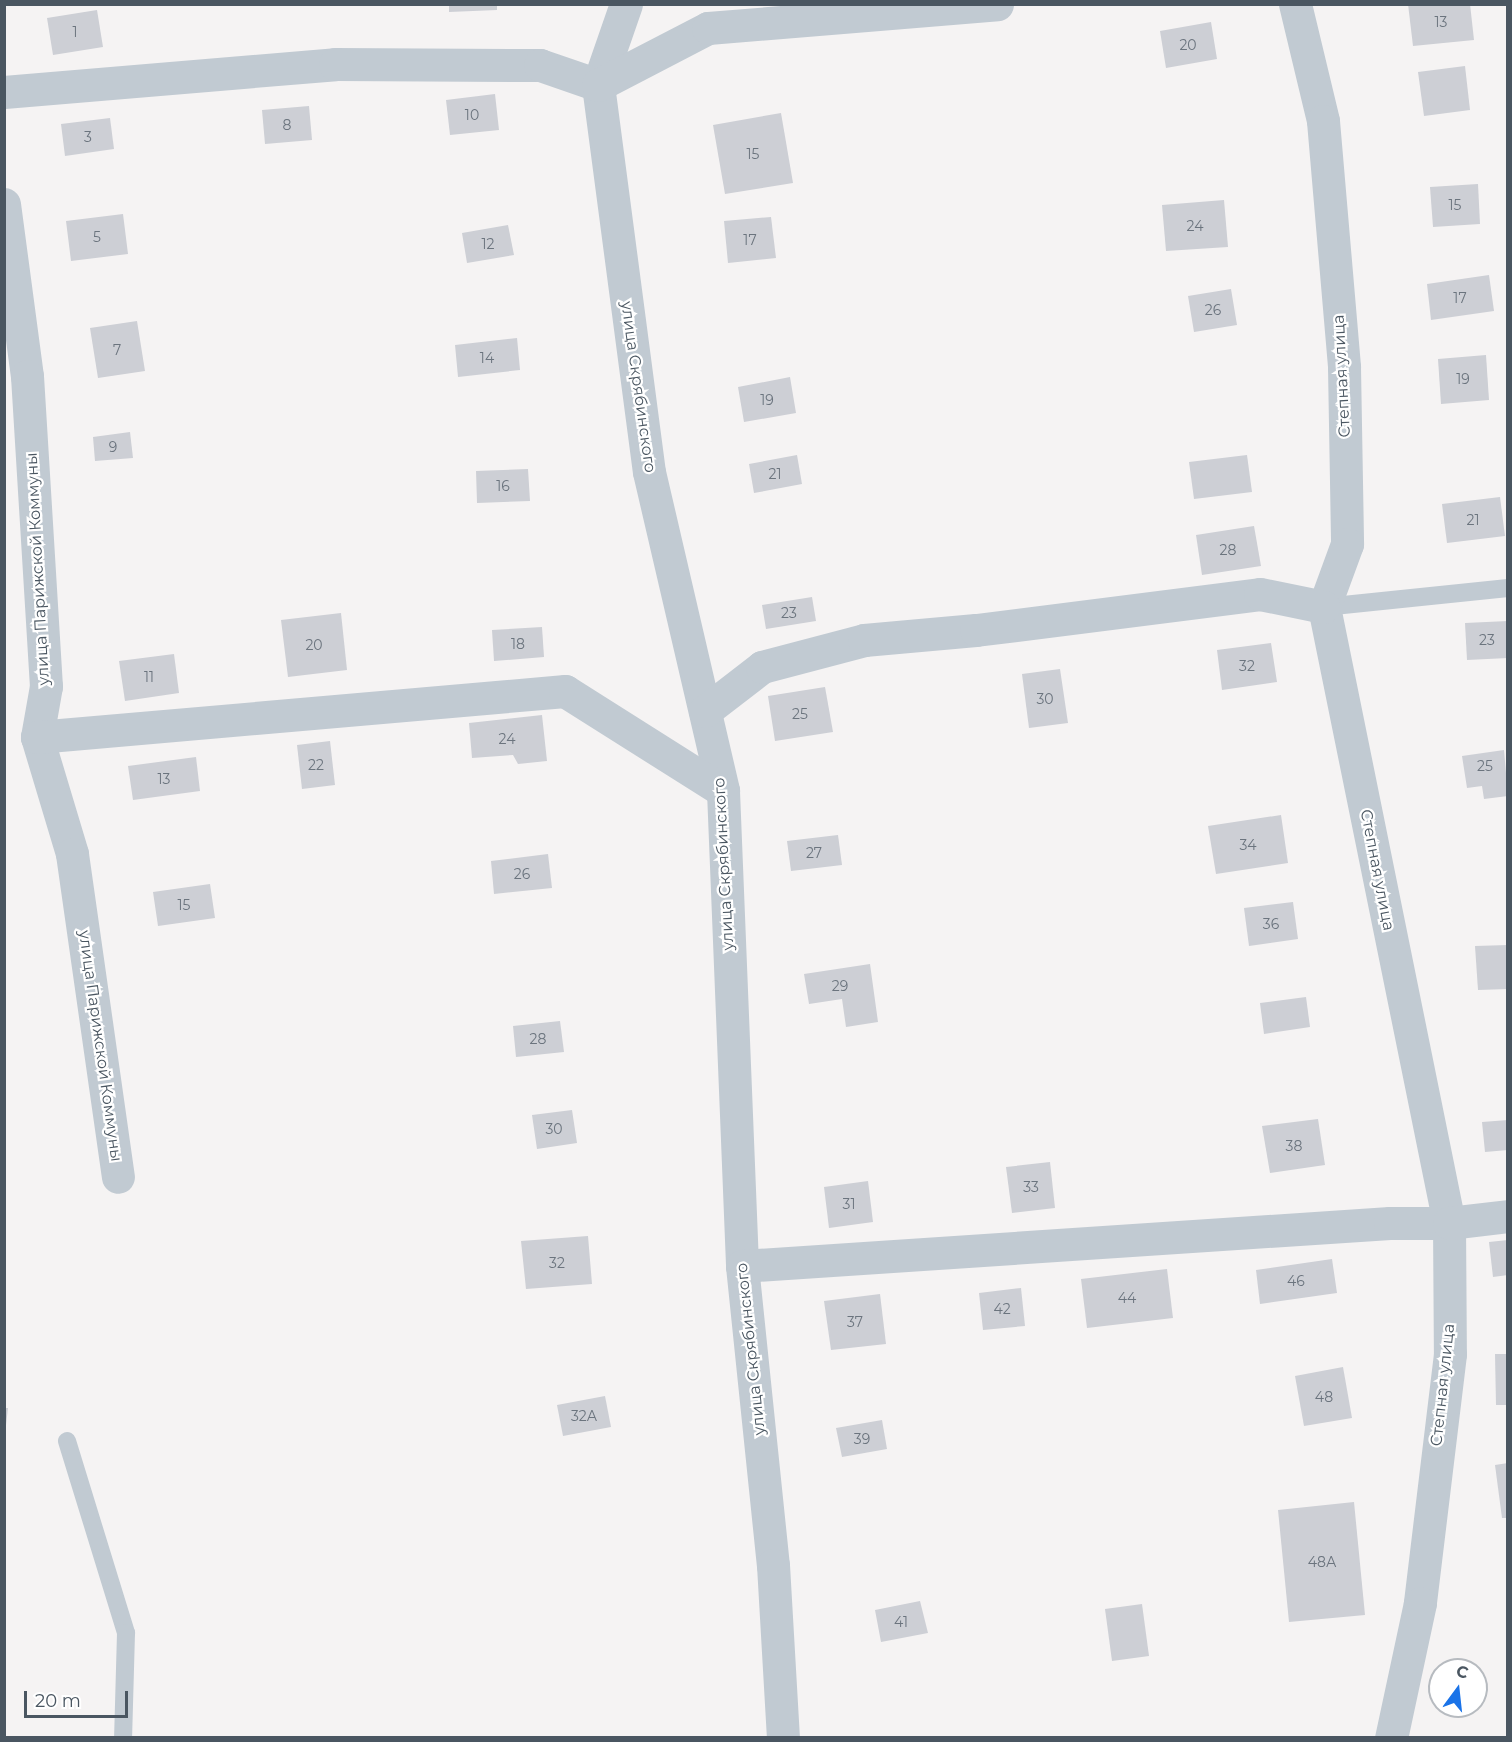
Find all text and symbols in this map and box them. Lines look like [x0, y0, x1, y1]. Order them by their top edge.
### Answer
house number: 13 [1435, 14, 1447, 30]
house number: 1 [72, 24, 78, 40]
house number: 20 [1179, 37, 1197, 53]
house number: 10 [465, 107, 479, 123]
house number: 8 [283, 117, 291, 133]
house number: 3 [84, 129, 92, 145]
house number: 15 [747, 146, 759, 162]
house number: 15 [1449, 197, 1461, 213]
house number: 24 [1187, 218, 1203, 234]
house number: 5 [93, 229, 101, 245]
house number: 17 [743, 232, 757, 248]
house number: 12 [481, 236, 495, 252]
house number: 17 [1453, 290, 1467, 306]
street label: улица Скрябинского [616, 300, 660, 474]
house number: 26 [1205, 302, 1221, 318]
street label: Степная улица [1329, 314, 1355, 438]
house number: 7 [113, 342, 121, 358]
house number: 14 [480, 350, 494, 366]
house number: 19 [1456, 371, 1470, 387]
house number: 19 [760, 392, 774, 408]
house number: 9 [109, 439, 117, 455]
street label: улица Парижской Коммуны [22, 452, 54, 686]
house number: 21 [768, 466, 782, 482]
house number: 16 [496, 478, 510, 494]
house number: 21 [1466, 512, 1480, 528]
house number: 28 [1220, 542, 1236, 558]
house number: 23 [781, 605, 797, 621]
house number: 23 [1479, 632, 1495, 648]
house number: 18 [511, 636, 525, 652]
house number: 20 [305, 637, 323, 653]
house number: 32 [1239, 658, 1255, 674]
house number: 11 [144, 669, 154, 685]
house number: 30 [1036, 691, 1054, 707]
house number: 25 [792, 706, 808, 722]
house number: 24 [499, 731, 515, 747]
house number: 22 [308, 757, 324, 773]
house number: 25 [1477, 758, 1493, 774]
house number: 13 [158, 771, 170, 787]
street label: улица Скрябинского [710, 777, 738, 951]
street label: Степная улица [1356, 808, 1398, 932]
house number: 34 [1239, 837, 1257, 853]
house number: 27 [806, 845, 822, 861]
house number: 26 [514, 866, 530, 882]
house number: 15 [178, 897, 190, 913]
house number: 36 [1263, 916, 1279, 932]
street label: улица Парижской Коммуны [74, 929, 126, 1163]
house number: 29 [832, 978, 848, 994]
house number: 28 [530, 1031, 546, 1047]
house number: 30 [545, 1121, 563, 1137]
house number: 38 [1286, 1138, 1302, 1154]
house number: 33 [1023, 1179, 1039, 1195]
house number: 31 [843, 1196, 855, 1212]
house number: 32 [549, 1255, 565, 1271]
street label: улица Скрябинского [732, 1262, 770, 1436]
house number: 46 [1287, 1273, 1305, 1289]
house number: 44 [1118, 1290, 1136, 1306]
house number: 42 [993, 1301, 1011, 1317]
house number: 37 [847, 1314, 863, 1330]
street label: Степная улица [1427, 1323, 1459, 1447]
house number: 48 [1315, 1389, 1333, 1405]
house number: 32А [571, 1408, 597, 1424]
house number: 39 [854, 1431, 870, 1447]
house number: 48А [1308, 1554, 1336, 1570]
house number: 41 [894, 1614, 908, 1630]
north arrow [1428, 1658, 1488, 1718]
text: С [1454, 1661, 1470, 1683]
scale bar [27, 1679, 130, 1717]
text: 20 m [35, 1690, 81, 1712]

